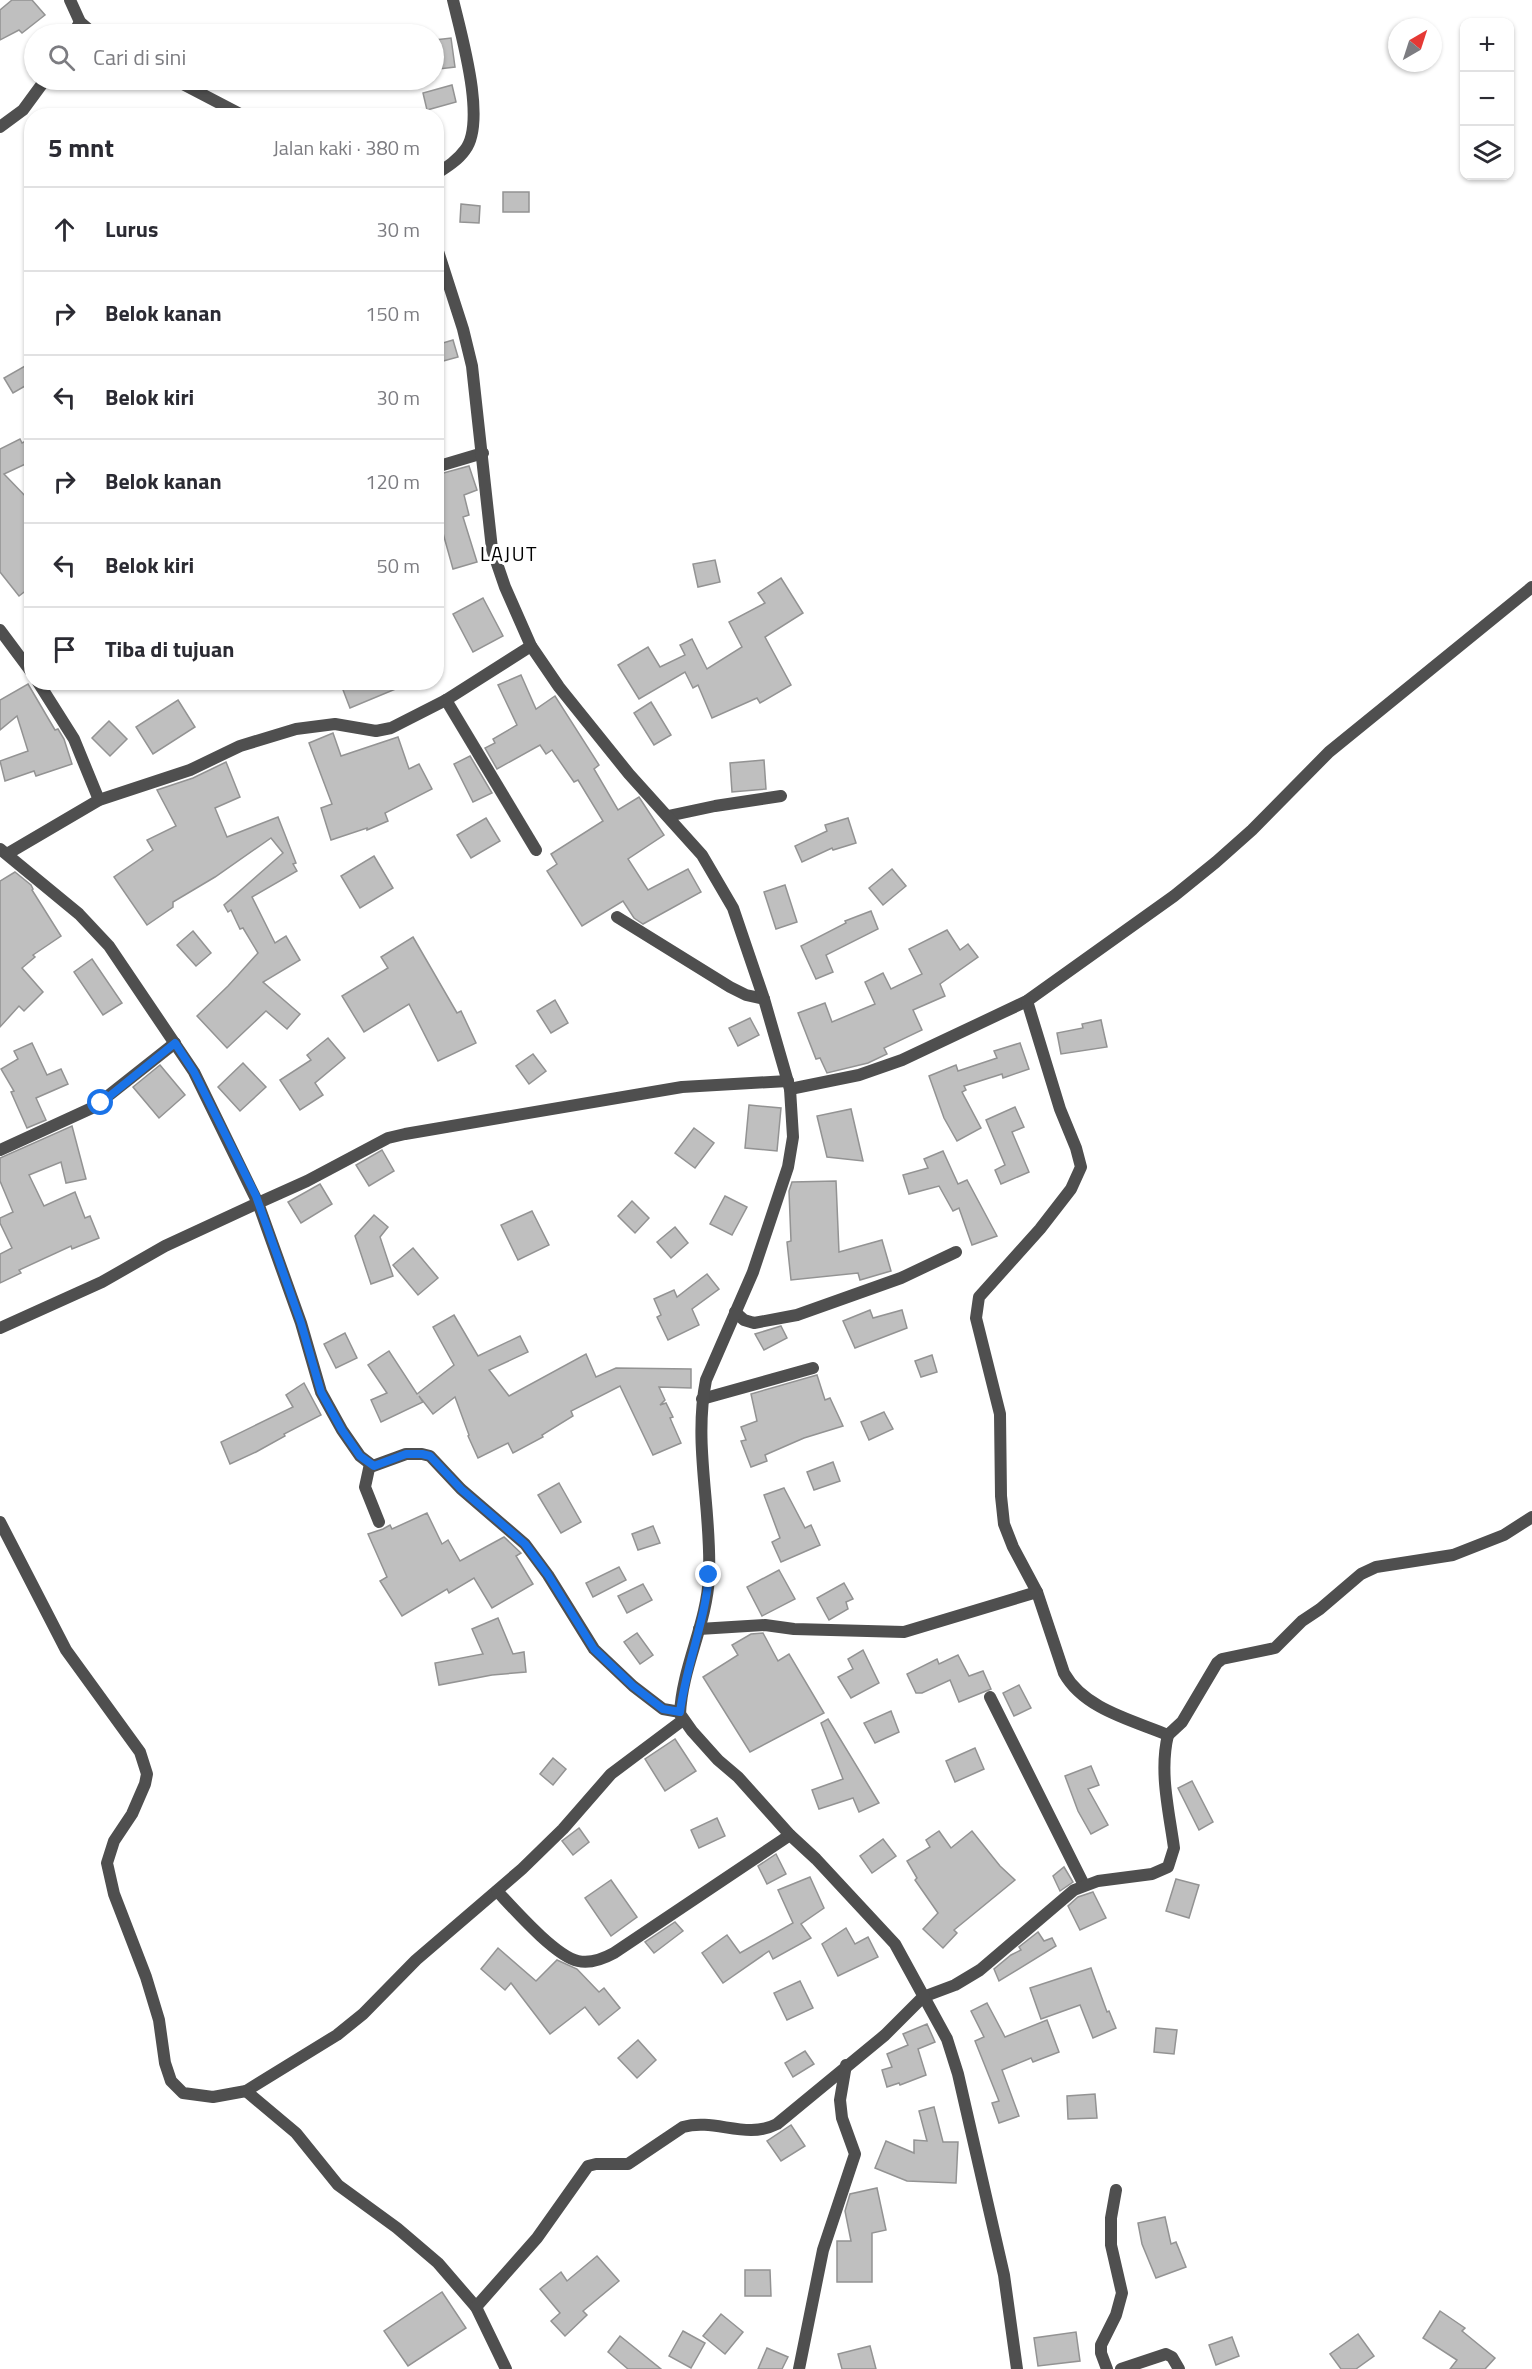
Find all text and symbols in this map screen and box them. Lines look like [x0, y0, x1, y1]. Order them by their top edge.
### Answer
north arrow [1388, 18, 1442, 72]
map controls [1460, 18, 1514, 180]
button: + [1460, 18, 1514, 72]
search box [24, 24, 444, 90]
text: Cari di sini [93, 40, 186, 74]
icon: search [45, 41, 78, 74]
button: − [1460, 72, 1514, 126]
button: layers [1460, 126, 1514, 180]
text: 5 mnt [48, 128, 114, 167]
text: Jalan kaki · 380 m [273, 132, 420, 163]
text: Lurus [105, 212, 158, 246]
icon: ahead [48, 213, 81, 246]
text: 30 m [376, 214, 420, 245]
text: Belok kanan [105, 296, 222, 330]
icon: right [48, 297, 81, 330]
text: 150 m [365, 298, 420, 329]
text: Belok kiri [105, 380, 194, 414]
icon: left [48, 381, 81, 414]
text: 30 m [376, 382, 420, 413]
text: Belok kanan [105, 464, 222, 498]
icon: right [48, 465, 81, 498]
text: 120 m [365, 466, 420, 497]
district label: LAJUT [480, 538, 538, 569]
text: Belok kiri [105, 548, 194, 582]
icon: left [48, 549, 81, 582]
text: 50 m [376, 550, 420, 581]
text: Tiba di tujuan [105, 632, 234, 666]
icon: arrive [48, 633, 81, 666]
route start [87, 1089, 113, 1115]
route end [695, 1561, 721, 1587]

